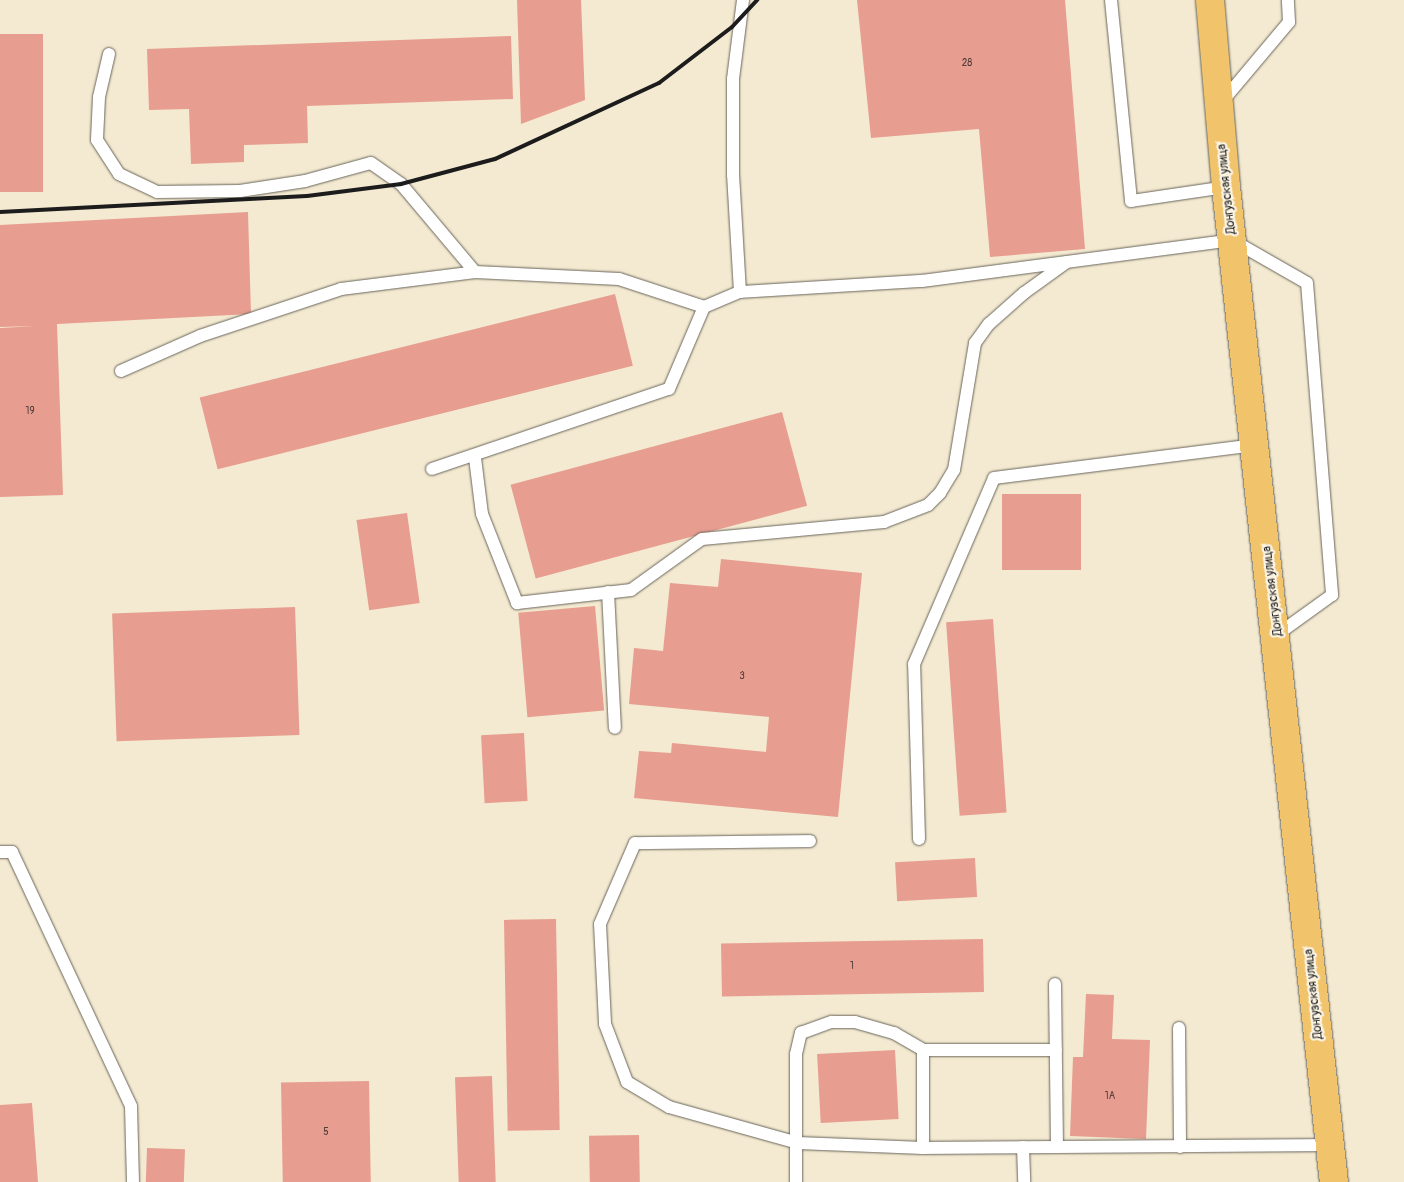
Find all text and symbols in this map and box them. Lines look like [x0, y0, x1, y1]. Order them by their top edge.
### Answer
house number: 28 [962, 58, 972, 70]
street label: Донгузская улица [1215, 143, 1239, 235]
house number: 19 [25, 406, 35, 418]
street label: Донгузская улица [1260, 545, 1286, 637]
house number: 3 [739, 671, 745, 683]
street label: Донгузская улица [1302, 948, 1326, 1040]
house number: 1 [850, 961, 854, 973]
house number: 1А [1105, 1091, 1115, 1103]
house number: 5 [323, 1127, 329, 1139]

